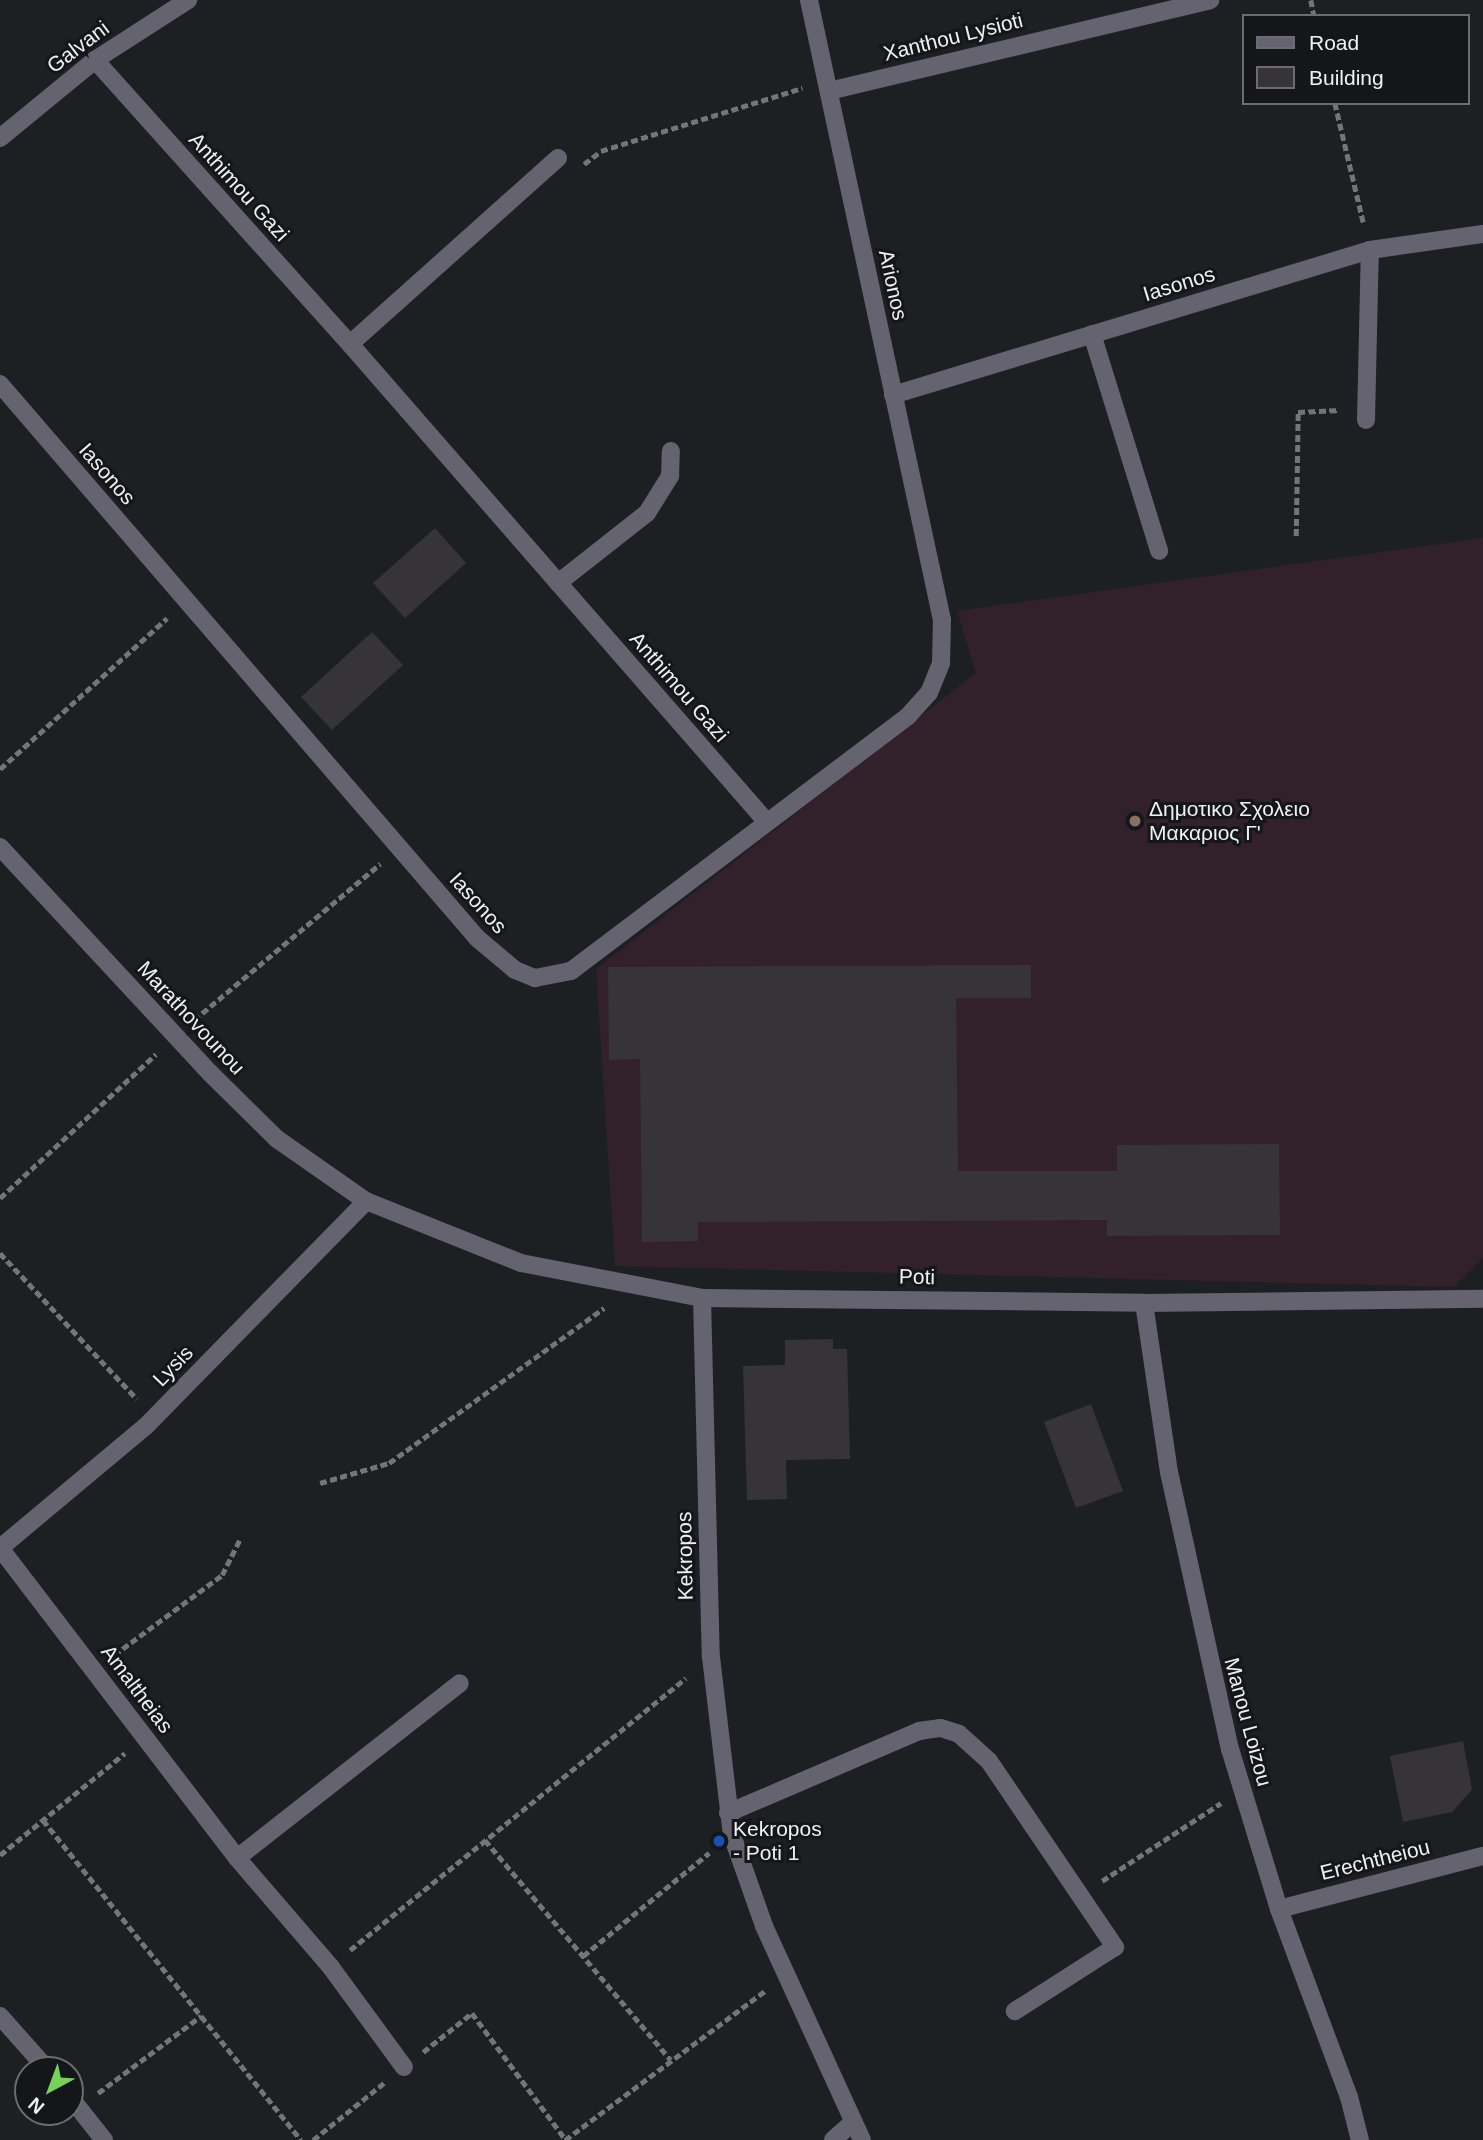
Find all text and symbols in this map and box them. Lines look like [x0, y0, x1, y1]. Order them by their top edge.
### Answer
street label: Xanthou Lysioti [881, 7, 1025, 67]
legend [1242, 14, 1469, 105]
street label: Galvani [42, 16, 114, 78]
text: Road [1309, 31, 1359, 54]
text: Building [1309, 66, 1384, 89]
street label: Anthimou Gazi [184, 127, 294, 247]
street label: Arionos [873, 248, 913, 322]
street label: Iasonos [1140, 261, 1218, 307]
street label: Iasonos [73, 438, 141, 510]
street label: Anthimou Gazi [624, 627, 734, 747]
place label: Δημοτικο Σχολειο Μακαριος Γ' [1149, 796, 1310, 846]
marker: Δημοτικο Σχολειο Μακαριος Γ' [1127, 813, 1143, 829]
street label: Iasonos [444, 867, 512, 939]
street label: Marathovounou [132, 956, 250, 1080]
street label: Poti [899, 1264, 935, 1290]
street label: Lysis [148, 1340, 198, 1392]
street label: Kekropos [672, 1511, 698, 1601]
street label: Amaltheias [96, 1640, 178, 1738]
street label: Manou Loizou [1219, 1655, 1277, 1789]
place label: Kekropos - Poti 1 [733, 1816, 822, 1866]
marker: Kekropos - Poti 1 [711, 1833, 727, 1849]
street label: Erechtheiou [1318, 1834, 1432, 1886]
north arrow [14, 2056, 84, 2126]
text: N [24, 2093, 48, 2118]

